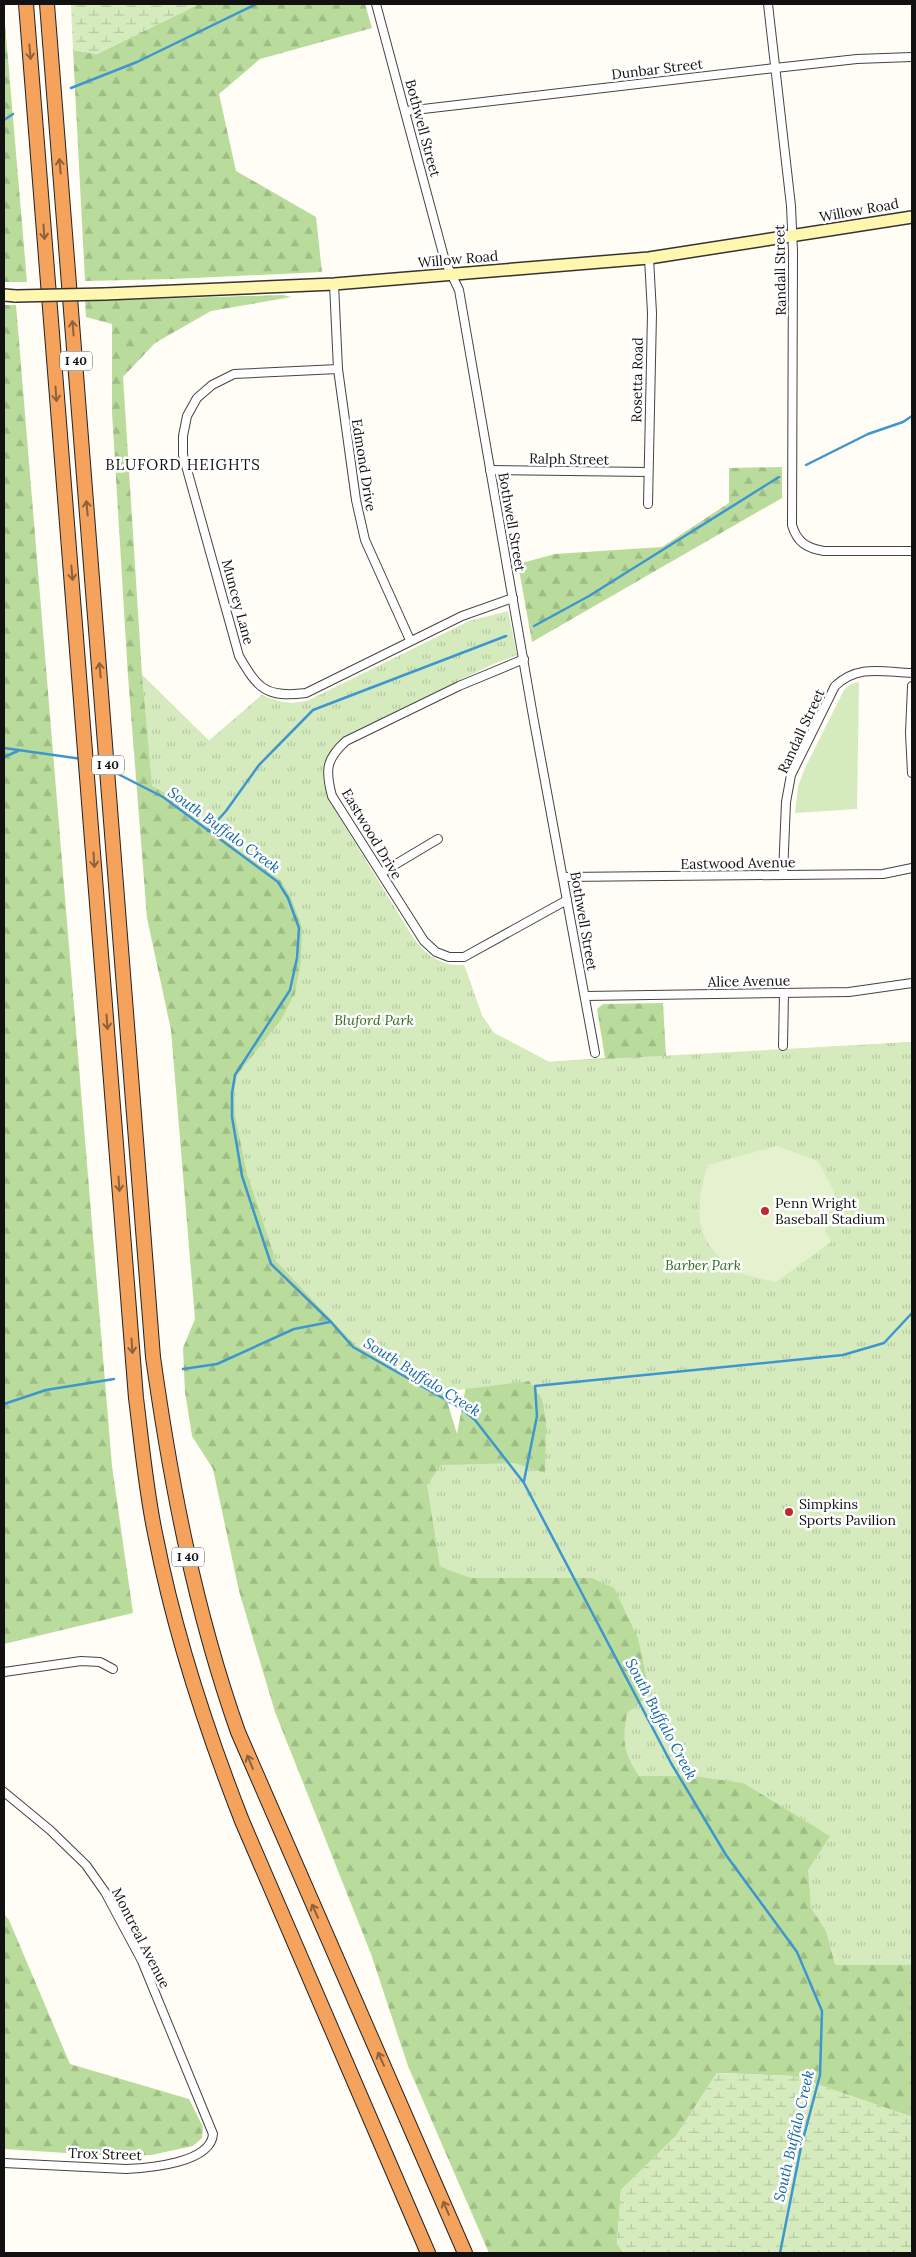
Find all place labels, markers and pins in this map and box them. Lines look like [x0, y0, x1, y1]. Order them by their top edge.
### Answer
place label: Penn Wright Baseball Stadium [775, 1194, 886, 1228]
marker: Penn Wright Baseball Stadium [759, 1205, 771, 1217]
place label: Simpkins Sports Pavilion [799, 1495, 897, 1529]
marker: Simpkins Sports Pavilion [783, 1506, 795, 1518]

